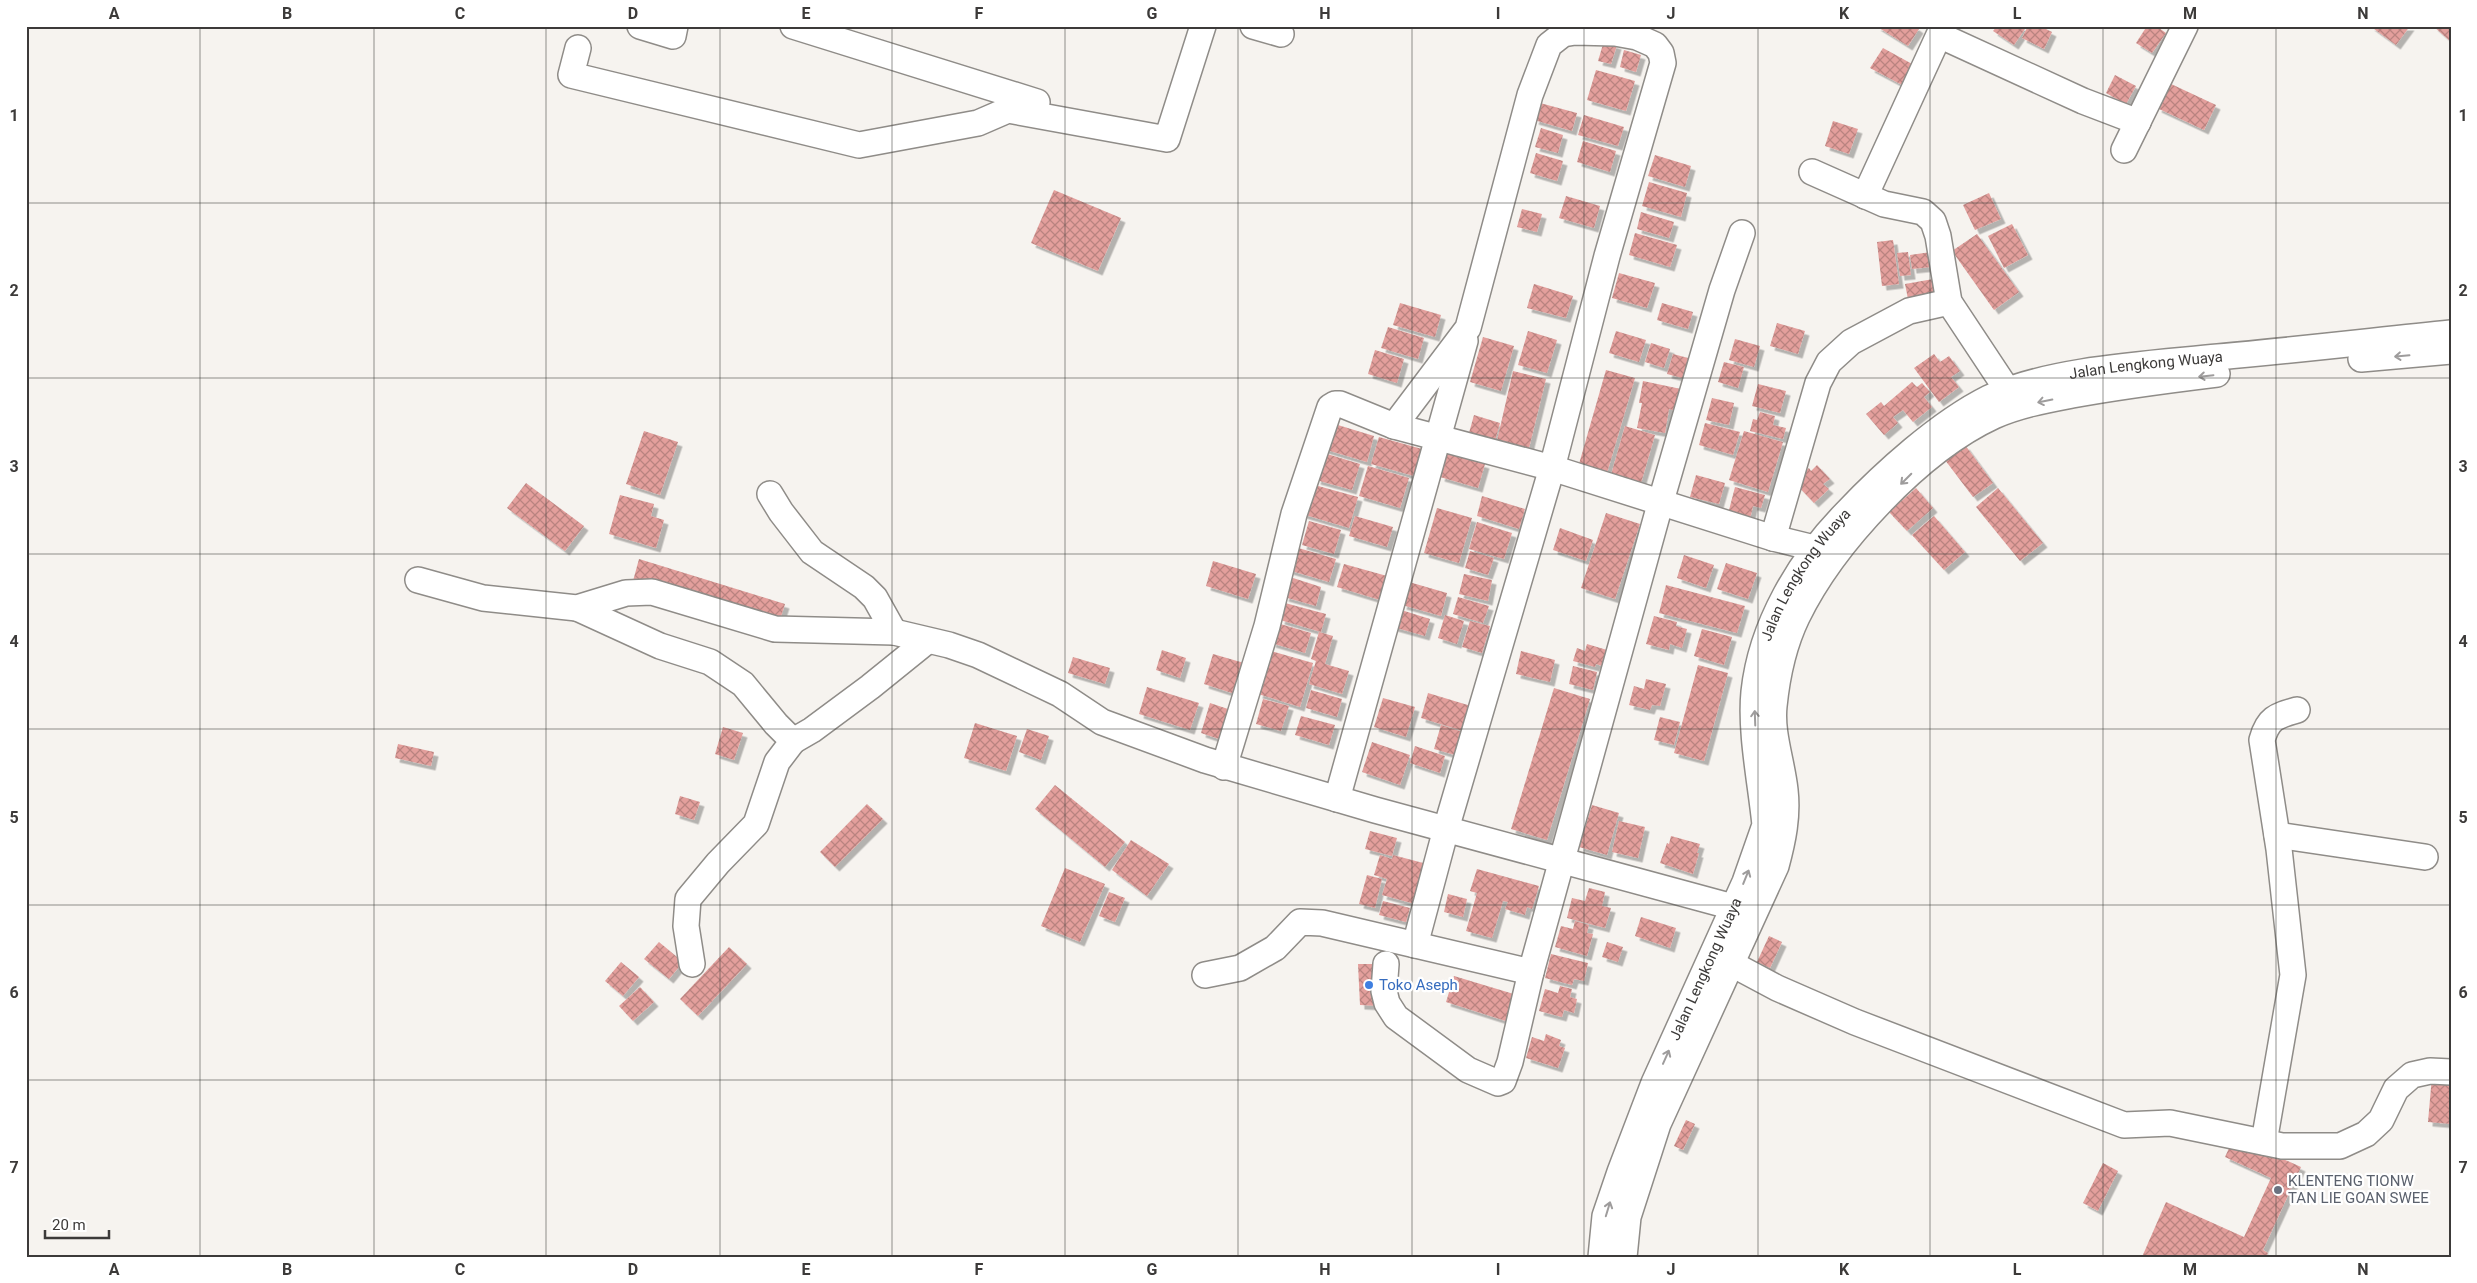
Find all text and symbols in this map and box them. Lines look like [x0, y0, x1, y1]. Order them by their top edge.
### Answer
text: A [109, 4, 120, 23]
text: B [282, 4, 292, 23]
text: C [455, 4, 465, 23]
text: D [628, 4, 638, 23]
text: E [802, 4, 811, 23]
text: F [975, 4, 984, 23]
text: G [1147, 4, 1158, 23]
text: H [1319, 4, 1331, 23]
text: I [1496, 4, 1500, 23]
text: J [1667, 4, 1675, 23]
text: K [1839, 4, 1850, 23]
text: L [2013, 4, 2022, 23]
text: M [2183, 4, 2197, 23]
text: N [2357, 4, 2369, 23]
text: 1 [9, 106, 19, 125]
text: 1 [2458, 106, 2468, 125]
text: 2 [9, 281, 19, 300]
text: 2 [2458, 281, 2468, 300]
street label: Jalan Lengkong Wuaya [2068, 348, 2223, 383]
one-way arrow [2394, 351, 2410, 360]
one-way arrow [2198, 371, 2214, 381]
one-way arrow [2038, 396, 2054, 406]
text: 3 [9, 457, 19, 476]
text: 3 [2458, 457, 2468, 476]
one-way arrow [1899, 473, 1912, 485]
street label: Jalan Lengkong Wuaya [1757, 505, 1854, 643]
text: 4 [9, 632, 19, 651]
text: 4 [2458, 632, 2468, 651]
one-way arrow [1751, 710, 1760, 726]
text: 5 [9, 808, 19, 827]
text: 5 [2458, 808, 2468, 827]
one-way arrow [1742, 870, 1752, 885]
street label: Jalan Lengkong Wuaya [1666, 895, 1746, 1043]
place label: Toko Aseph [1379, 976, 1458, 994]
marker: Toko Aseph [1363, 979, 1375, 991]
text: 6 [9, 983, 19, 1002]
text: 6 [2458, 983, 2468, 1002]
one-way arrow [1662, 1050, 1671, 1065]
text: 7 [9, 1158, 19, 1177]
text: 7 [2458, 1158, 2468, 1177]
place label: KLENTENG TIONW TAN LIE GOAN SWEE [2288, 1172, 2429, 1207]
marker: KLENTENG TIONW TAN LIE GOAN SWEE [2272, 1184, 2284, 1196]
one-way arrow [1604, 1201, 1613, 1217]
scale bar [45, 1208, 109, 1240]
text: 20 m [52, 1216, 86, 1234]
text: A [109, 1260, 120, 1279]
text: B [282, 1260, 292, 1279]
text: C [455, 1260, 465, 1279]
text: D [628, 1260, 638, 1279]
text: E [802, 1260, 811, 1279]
text: F [975, 1260, 984, 1279]
text: G [1147, 1260, 1158, 1279]
text: H [1319, 1260, 1331, 1279]
text: I [1496, 1260, 1500, 1279]
text: J [1667, 1260, 1675, 1279]
text: K [1839, 1260, 1850, 1279]
text: L [2013, 1260, 2022, 1279]
text: M [2183, 1260, 2197, 1279]
text: N [2357, 1260, 2369, 1279]

